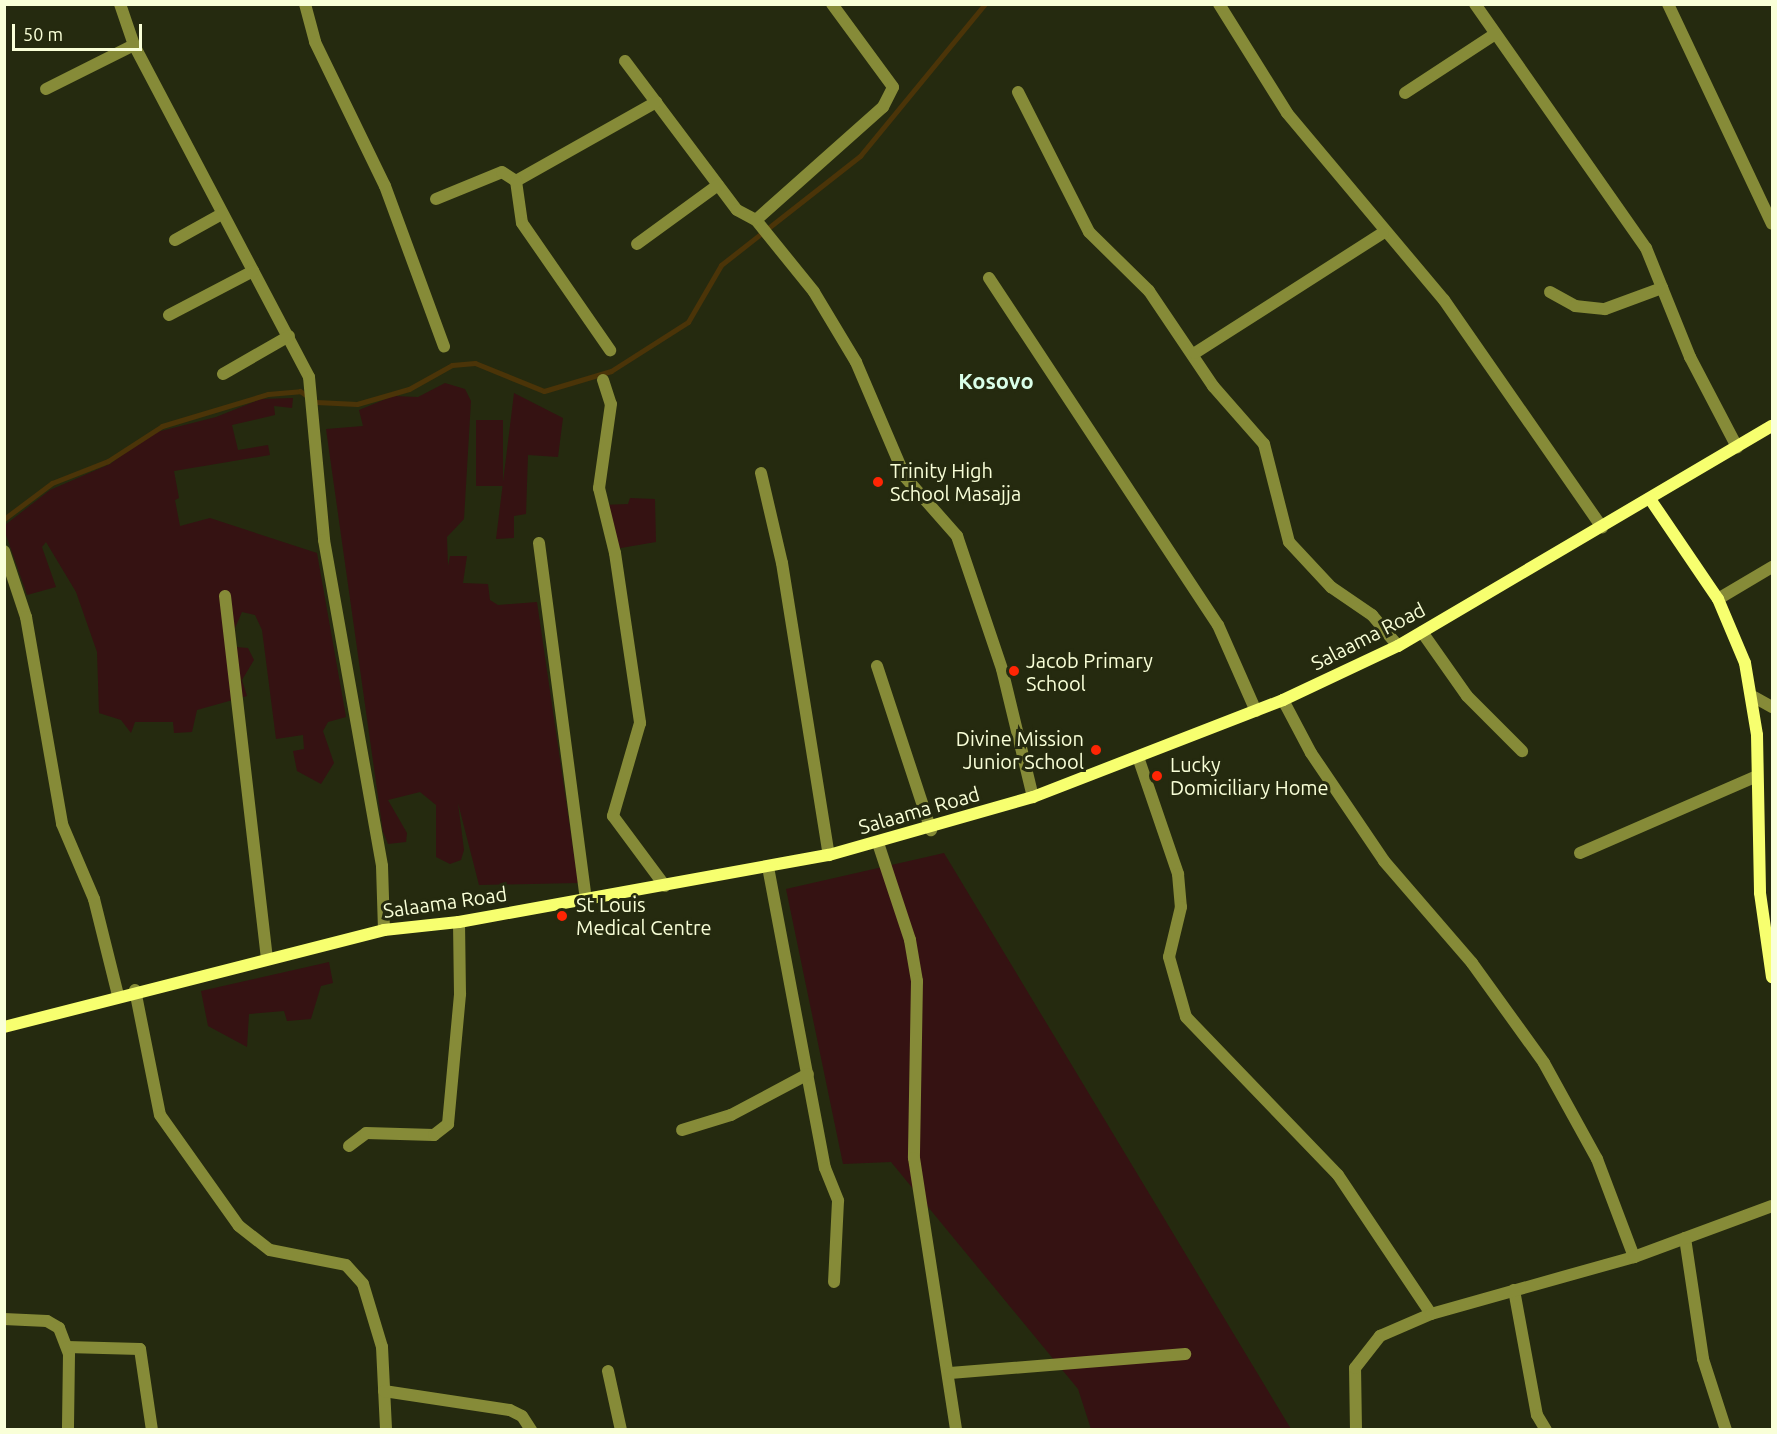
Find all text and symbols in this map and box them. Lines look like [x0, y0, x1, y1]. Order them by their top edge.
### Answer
scale bar [15, 12, 146, 50]
text: 50 m [23, 24, 63, 44]
district label: Kosovo [958, 368, 1034, 394]
place label: Trinity High School Masajja [890, 458, 1021, 505]
marker: Trinity High School Masajja [871, 475, 885, 489]
street label: Salaama Road [1307, 597, 1429, 675]
place label: Jacob Primary School [1026, 648, 1153, 695]
marker: Jacob Primary School [1007, 664, 1021, 678]
place label: Divine Mission Junior School [956, 726, 1084, 773]
marker: Divine Mission Junior School [1089, 743, 1103, 757]
place label: Lucky Domiciliary Home [1170, 752, 1329, 799]
marker: Lucky Domiciliary Home [1148, 767, 1166, 785]
street label: Salaama Road [856, 781, 982, 839]
street label: Salaama Road [382, 881, 508, 923]
place label: St Louis Medical Centre [576, 892, 711, 939]
marker: St Louis Medical Centre [553, 907, 571, 925]

